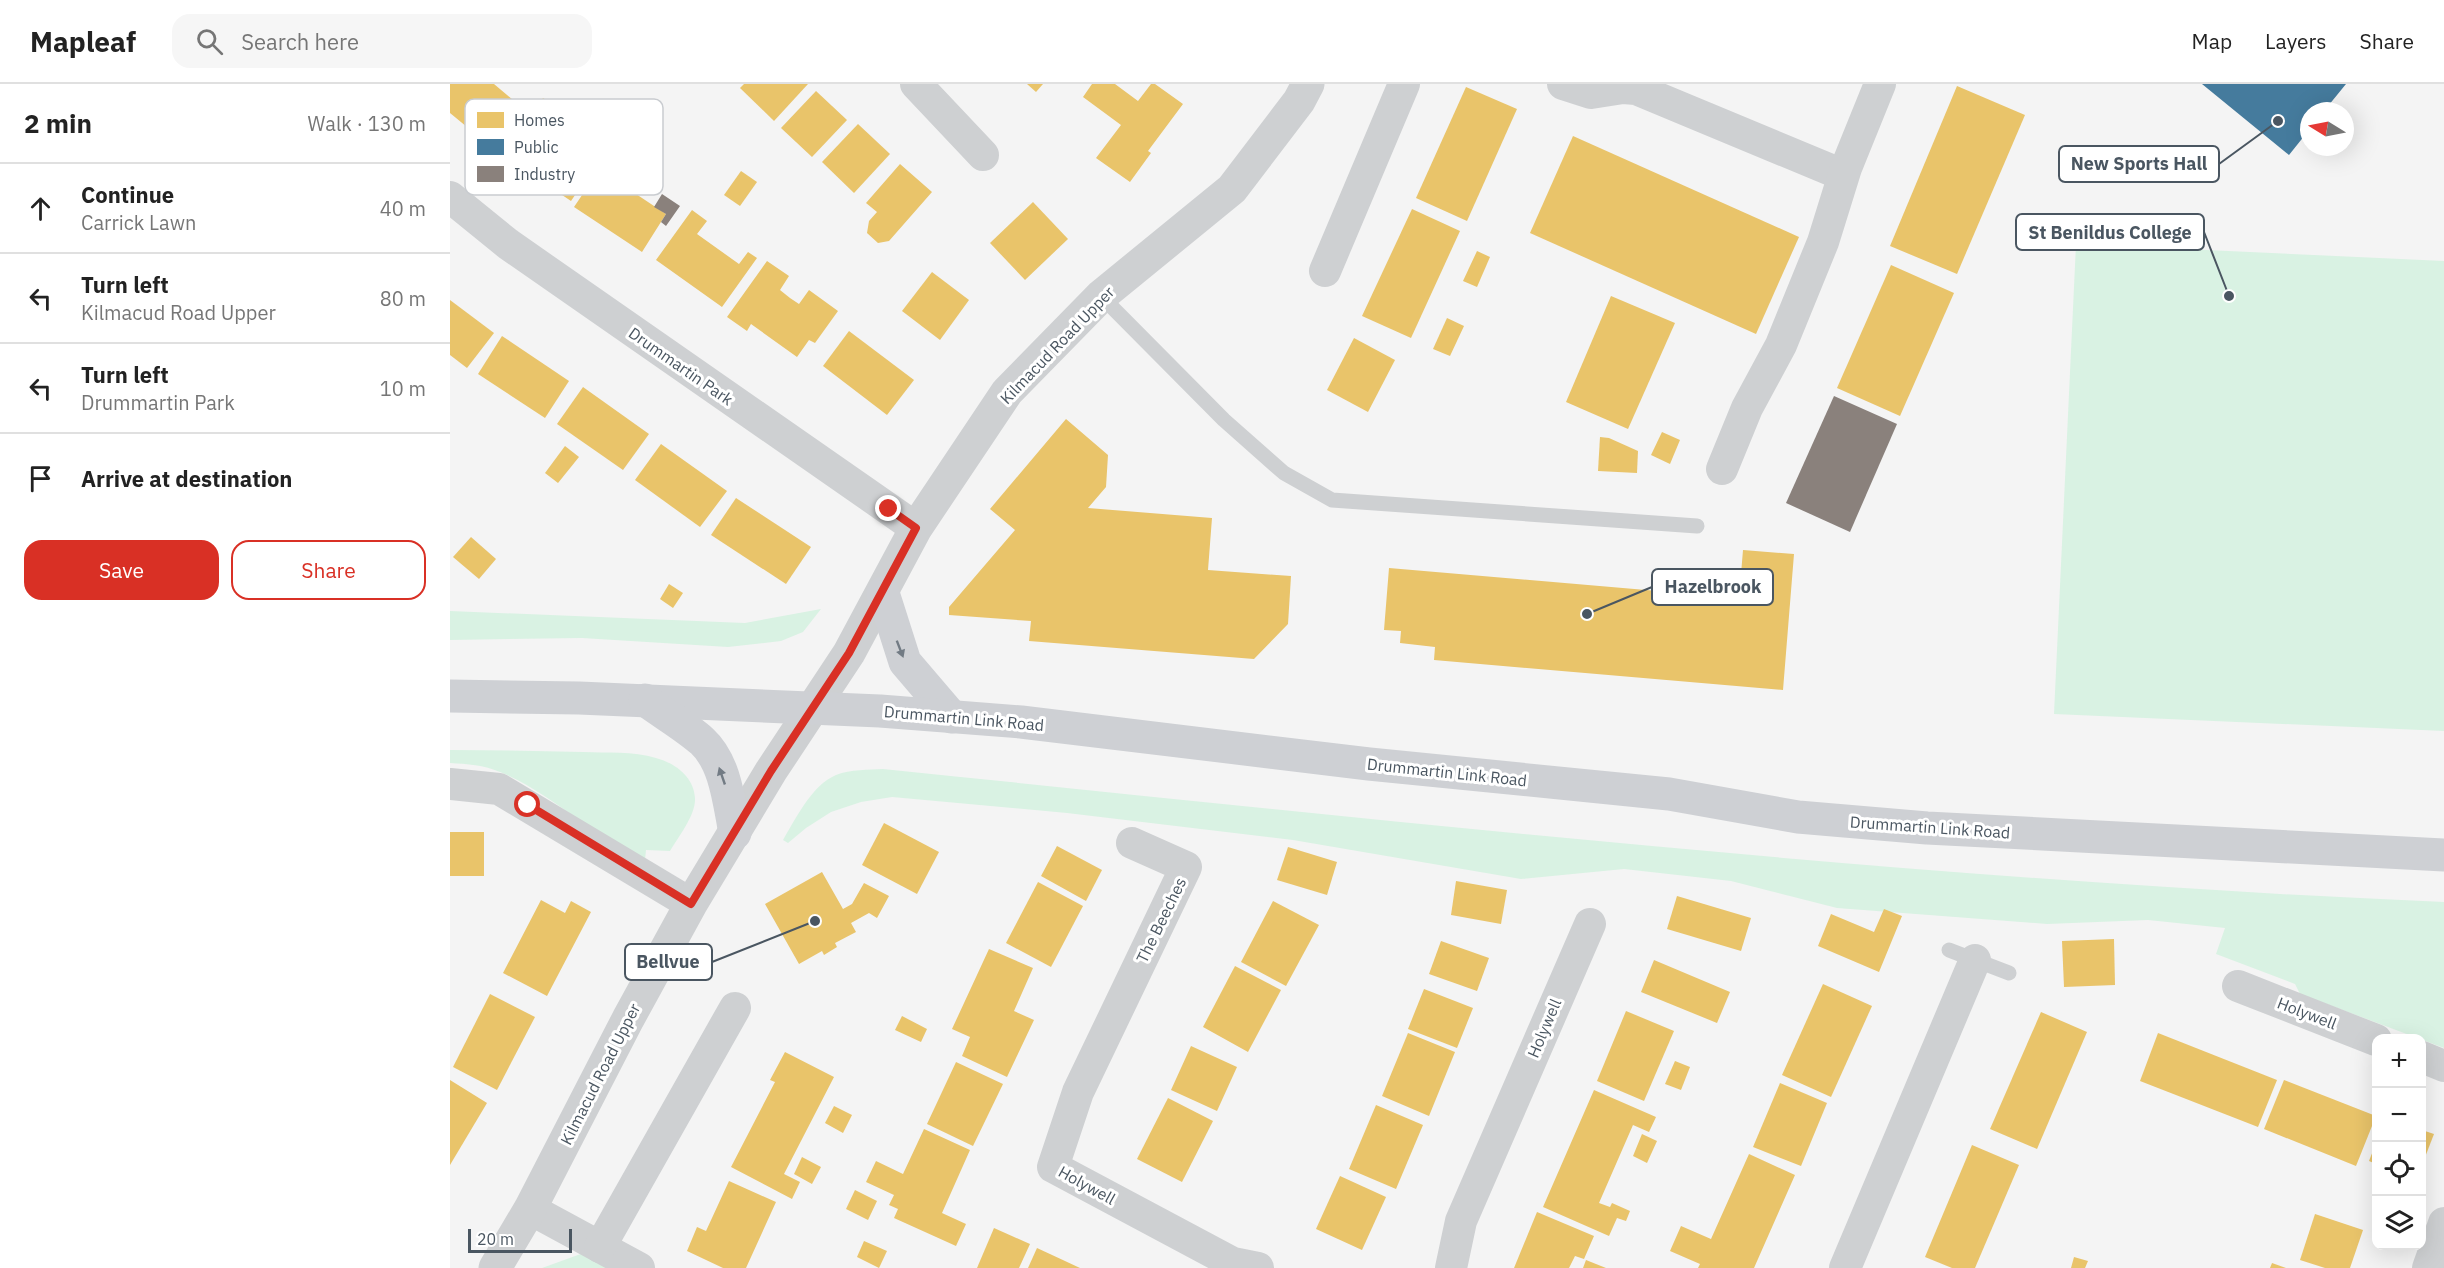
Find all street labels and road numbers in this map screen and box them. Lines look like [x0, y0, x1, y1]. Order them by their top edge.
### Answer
street label: Kilmacud Road Upper [996, 282, 1118, 408]
street label: Drummartin Park [625, 323, 738, 410]
street label: Drummartin Link Road [883, 701, 1045, 735]
street label: Drummartin Link Road [1366, 754, 1528, 790]
street label: Drummartin Link Road [1849, 811, 2011, 843]
street label: The Beeches [1132, 874, 1190, 966]
street label: Holywell [2274, 993, 2340, 1033]
street label: Holywell [1523, 996, 1565, 1060]
street label: Kilmacud Road Upper [556, 1000, 644, 1148]
street label: Holywell [1055, 1161, 1119, 1209]

